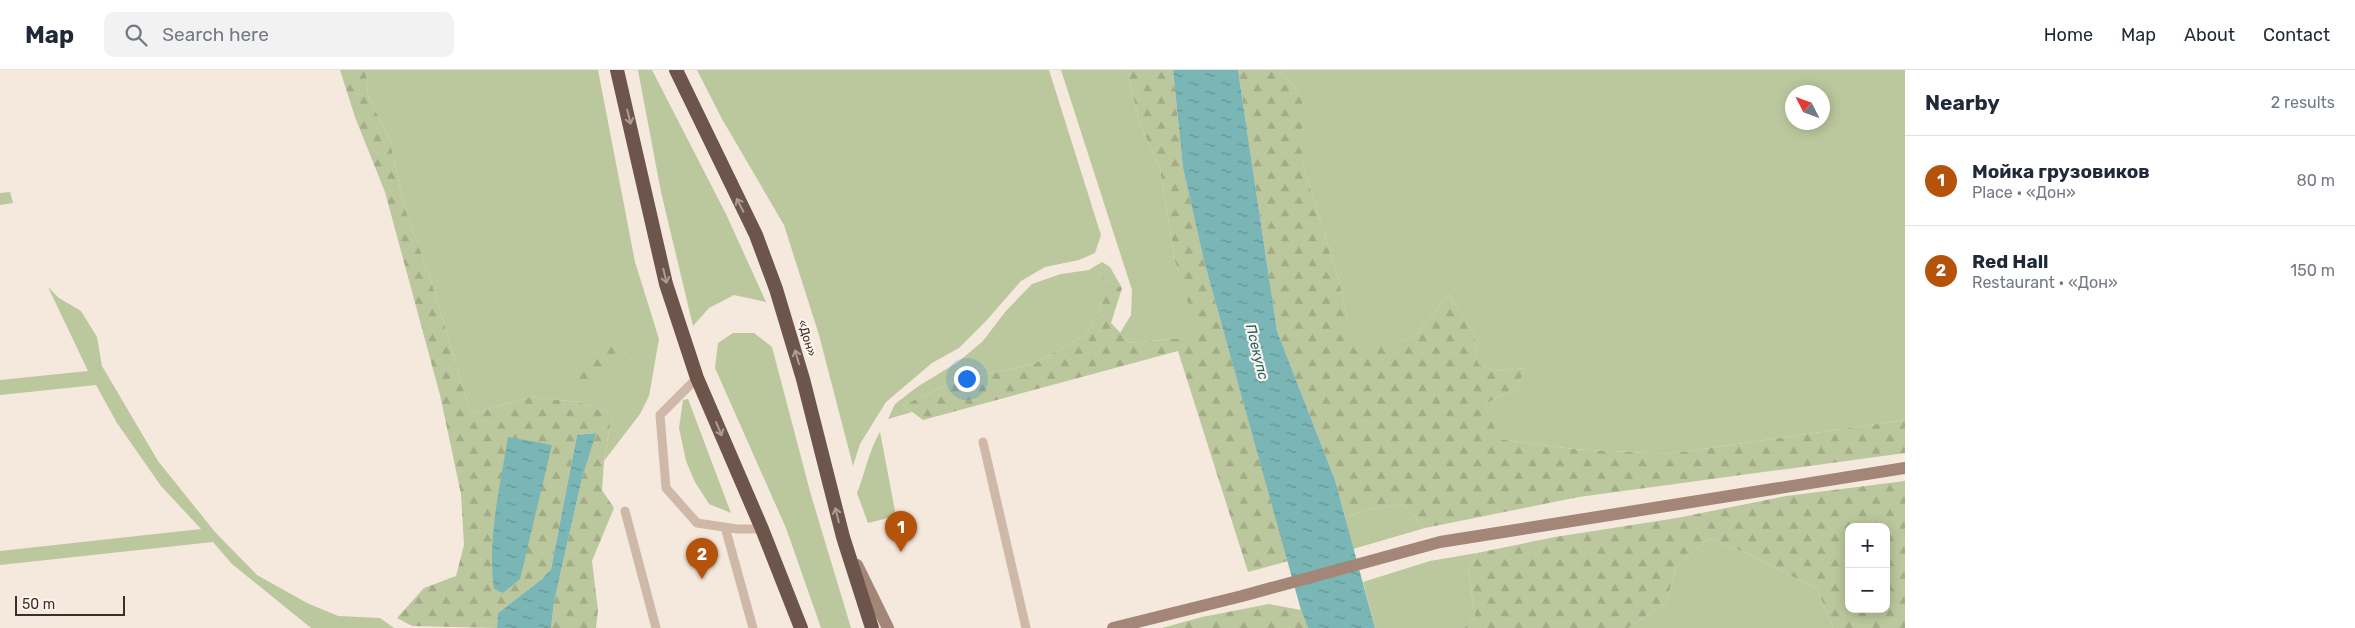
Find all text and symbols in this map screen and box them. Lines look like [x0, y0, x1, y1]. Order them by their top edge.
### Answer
search box [104, 12, 454, 57]
text: Map [25, 21, 74, 49]
icon: search [122, 21, 150, 49]
text: Search here [162, 23, 269, 46]
text: Home [2044, 24, 2093, 46]
text: Map [2121, 24, 2156, 46]
text: About [2184, 24, 2235, 46]
text: Contact [2263, 24, 2330, 46]
north arrow [1785, 85, 1830, 130]
text: Nearby [1925, 90, 2000, 115]
text: 2 results [2271, 93, 2335, 112]
one-way arrow [625, 109, 634, 125]
text: Мойка грузовиков [1972, 160, 2150, 183]
text: 1 [1937, 171, 1945, 190]
text: 80 m [2297, 171, 2335, 190]
text: Place · «Дон» [1972, 183, 2076, 202]
one-way arrow [735, 198, 744, 213]
text: Red Hall [1972, 250, 2049, 273]
text: 2 [1936, 261, 1946, 280]
text: 150 m [2290, 261, 2335, 280]
one-way arrow [661, 267, 670, 283]
text: Restaurant · «Дон» [1972, 273, 2118, 292]
street label: «Дон» [795, 318, 819, 358]
water label: Псекупс [1242, 322, 1272, 382]
one-way arrow [791, 350, 801, 366]
your location [954, 366, 980, 392]
one-way arrow [715, 421, 725, 436]
one-way arrow [832, 507, 842, 523]
pin: 1 [885, 511, 917, 552]
map controls [1845, 523, 1890, 613]
button: + [1845, 523, 1890, 568]
pin: 2 [686, 538, 718, 579]
button: − [1845, 568, 1890, 613]
scale bar [15, 593, 125, 616]
text: 50 m [22, 596, 55, 613]

